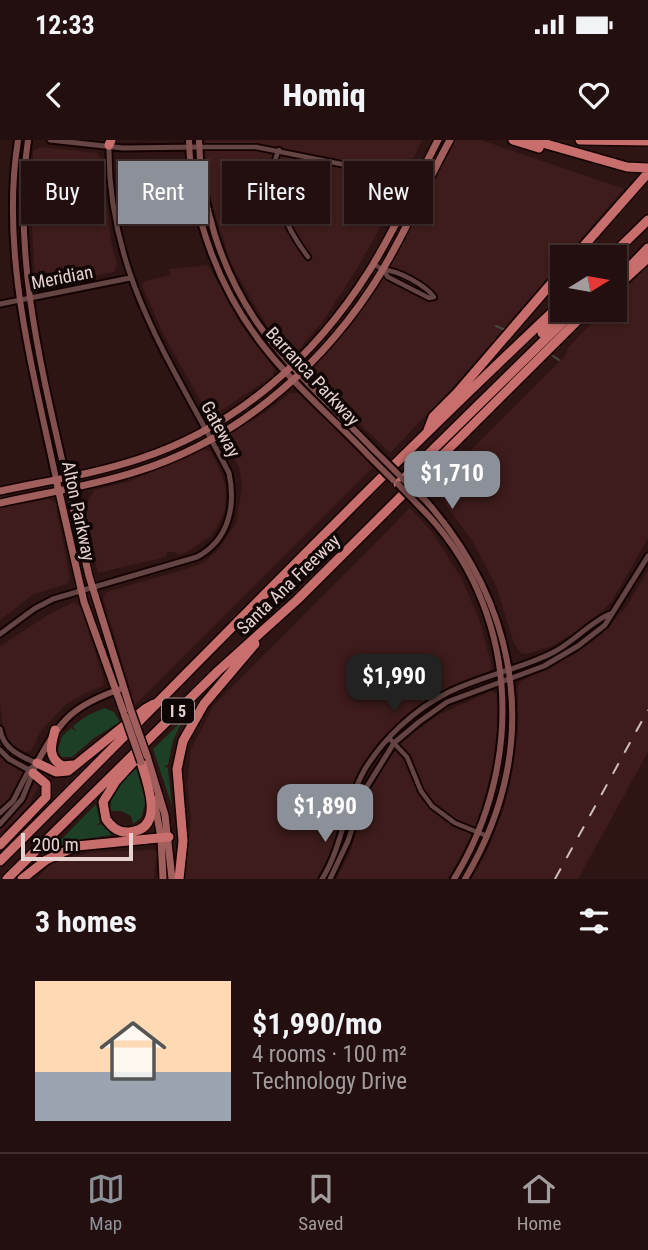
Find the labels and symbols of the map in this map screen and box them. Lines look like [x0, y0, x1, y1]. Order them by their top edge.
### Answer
north arrow [550, 245, 626, 322]
street label: Meridian [30, 261, 94, 293]
street label: Barranca Parkway [262, 322, 364, 430]
street label: Gateway [197, 397, 245, 461]
pin: $1,710 [395, 452, 509, 511]
street label: Alton Parkway [58, 459, 100, 563]
street label: Santa Ana Freeway [232, 529, 344, 638]
pin: $1,990 [337, 654, 451, 714]
road number: I 5 [162, 698, 194, 724]
pin: $1,890 [268, 784, 382, 844]
scale bar [21, 830, 133, 862]

